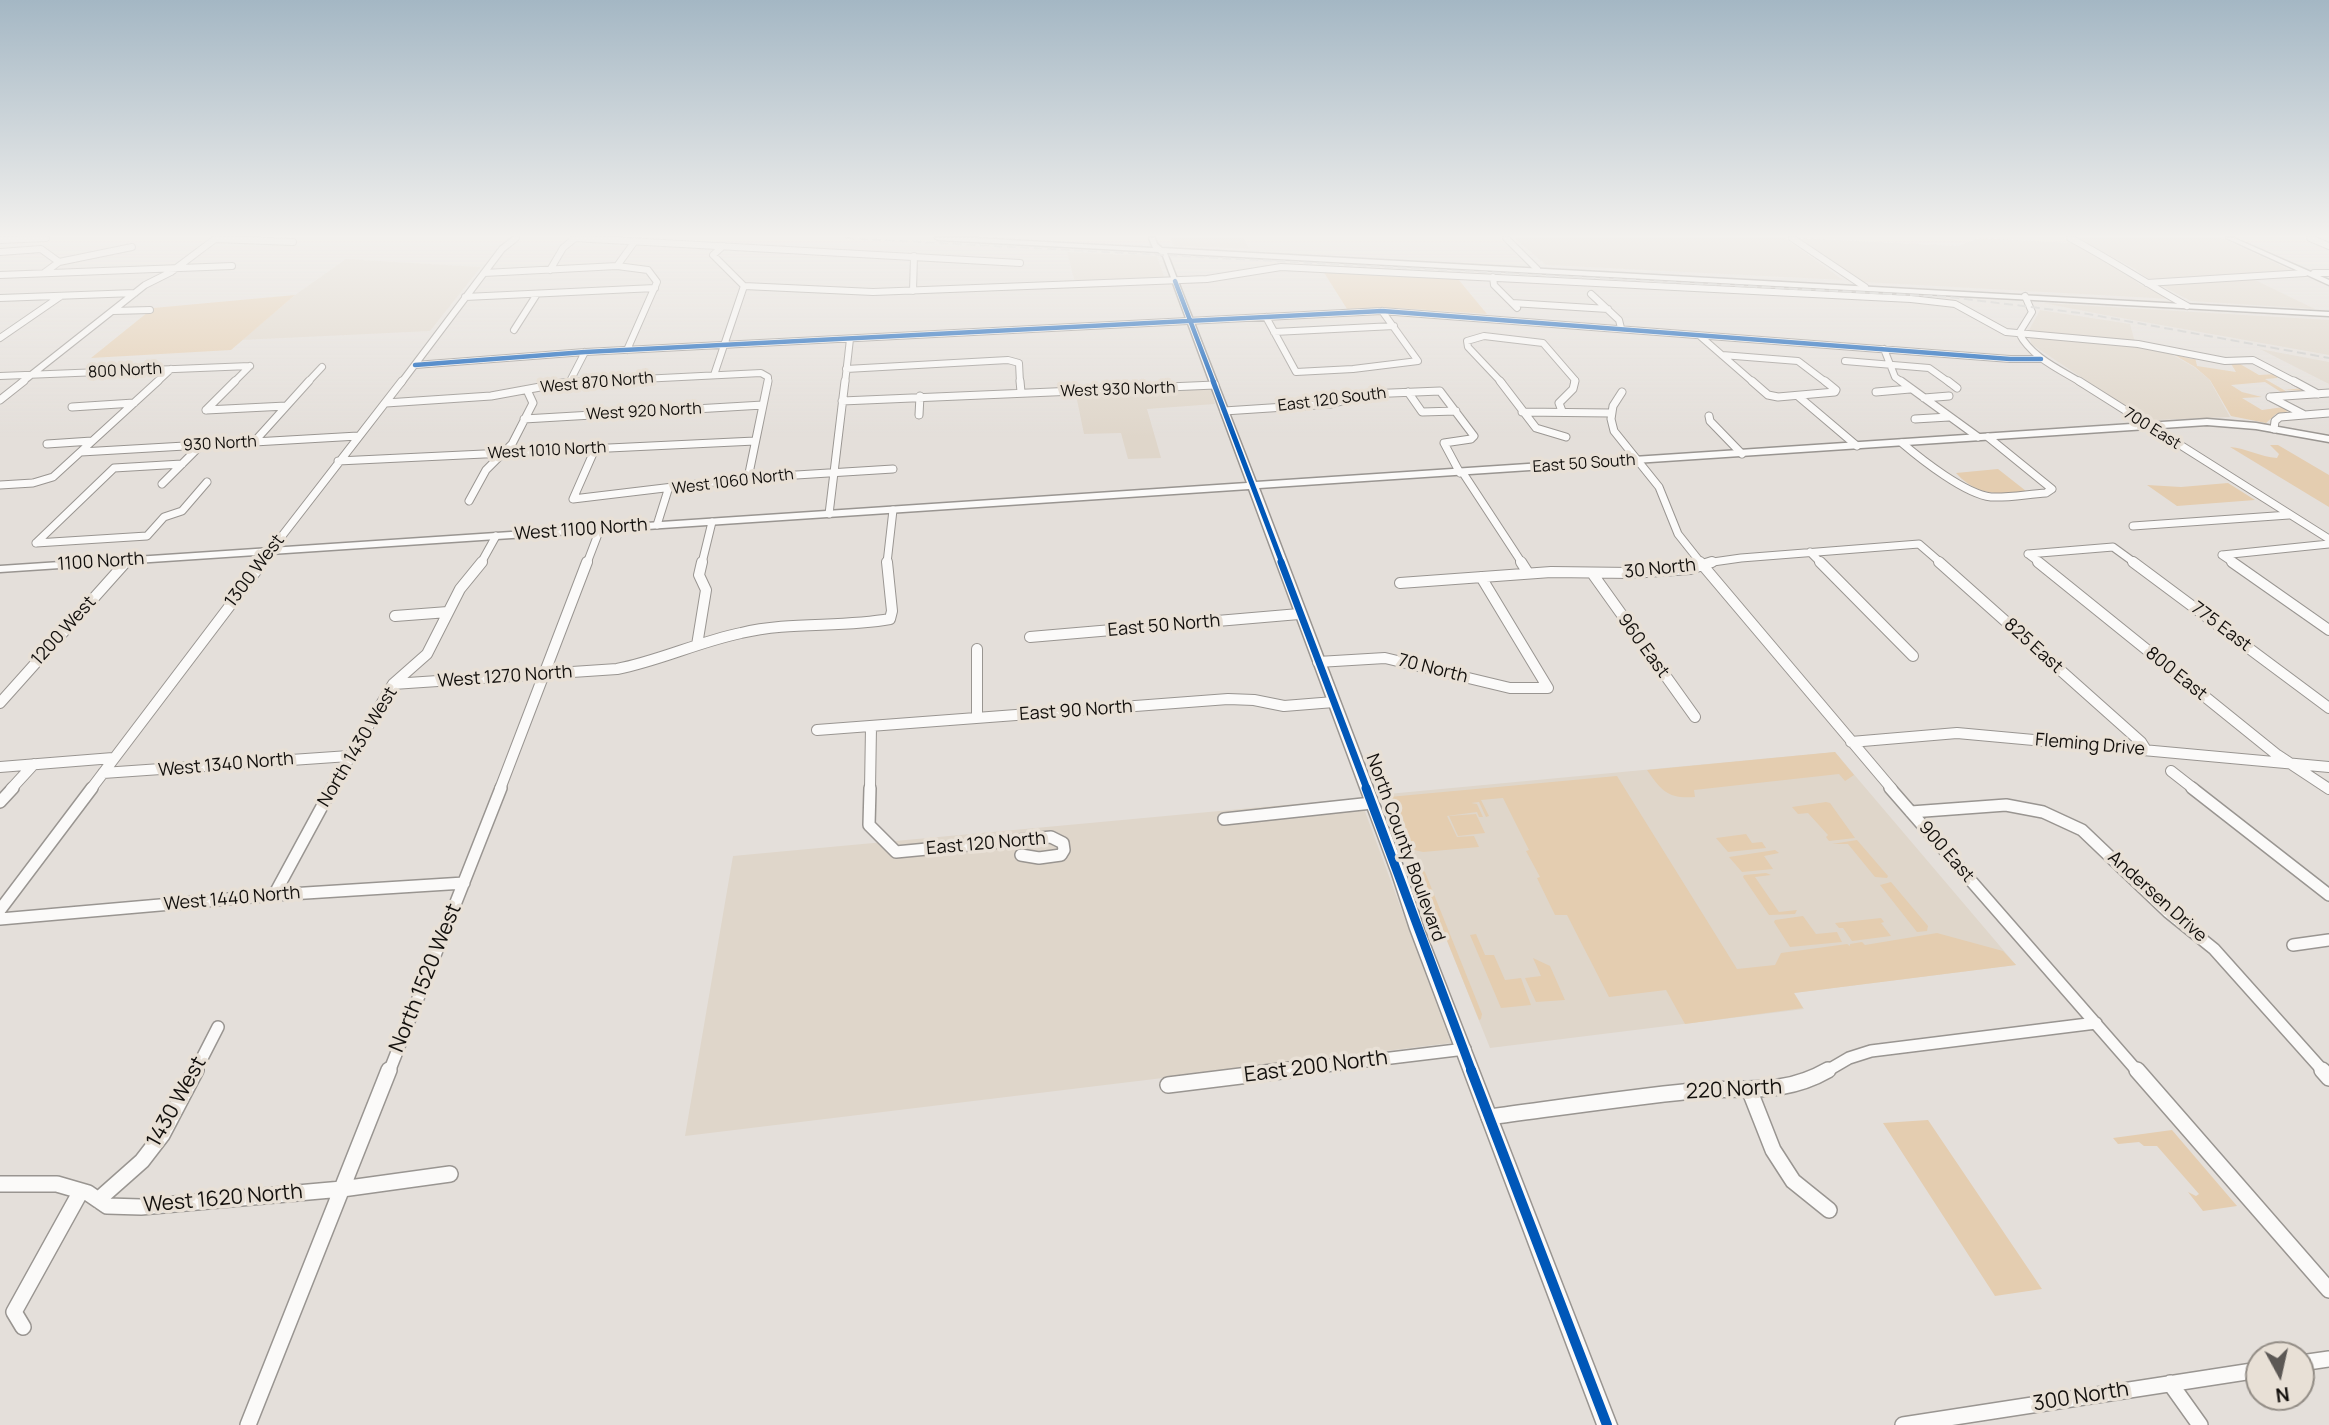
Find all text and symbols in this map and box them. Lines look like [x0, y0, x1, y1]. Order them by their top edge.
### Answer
street label: 800 North [87, 359, 163, 383]
street label: West 870 North [540, 368, 654, 398]
street label: West 930 North [1060, 378, 1176, 402]
street label: East 120 South [1277, 384, 1387, 416]
street label: West 920 North [586, 399, 702, 425]
street label: 700 East [2120, 404, 2184, 454]
street label: 930 North [183, 432, 257, 456]
street label: West 1010 North [487, 438, 607, 464]
street label: East 50 South [1532, 451, 1636, 477]
street label: West 1060 North [671, 465, 795, 499]
street label: West 1100 North [514, 515, 648, 545]
street label: 1300 West [221, 530, 289, 612]
street label: 1100 North [57, 548, 145, 576]
street label: 30 North [1623, 555, 1697, 583]
street label: 1200 West [27, 592, 101, 670]
street label: 775 East [2187, 597, 2255, 657]
street label: East 50 North [1107, 610, 1221, 642]
street label: 960 East [1613, 610, 1673, 682]
street label: 825 East [1999, 614, 2067, 678]
street label: 800 East [2141, 643, 2211, 705]
street label: 70 North [1396, 650, 1470, 688]
street label: West 1270 North [437, 662, 573, 692]
street label: North 1430 West [314, 683, 402, 811]
street label: East 90 North [1019, 696, 1133, 726]
street label: Fleming Drive [2034, 729, 2146, 761]
street label: West 1340 North [157, 748, 295, 782]
street label: North County Boulevard [1361, 751, 1449, 945]
street label: 900 East [1914, 817, 1978, 887]
street label: East 120 North [925, 828, 1047, 860]
street label: Andersen Drive [2103, 847, 2211, 947]
street label: West 1440 North [163, 882, 301, 916]
street label: North 1520 West [385, 900, 467, 1056]
street label: East 200 North [1243, 1046, 1389, 1088]
street label: 1430 West [142, 1052, 212, 1152]
street label: 220 North [1685, 1075, 1783, 1105]
street label: West 1620 North [142, 1179, 304, 1219]
north arrow [2245, 1341, 2315, 1411]
street label: 300 North [2031, 1377, 2131, 1417]
text: N [2274, 1381, 2291, 1409]

